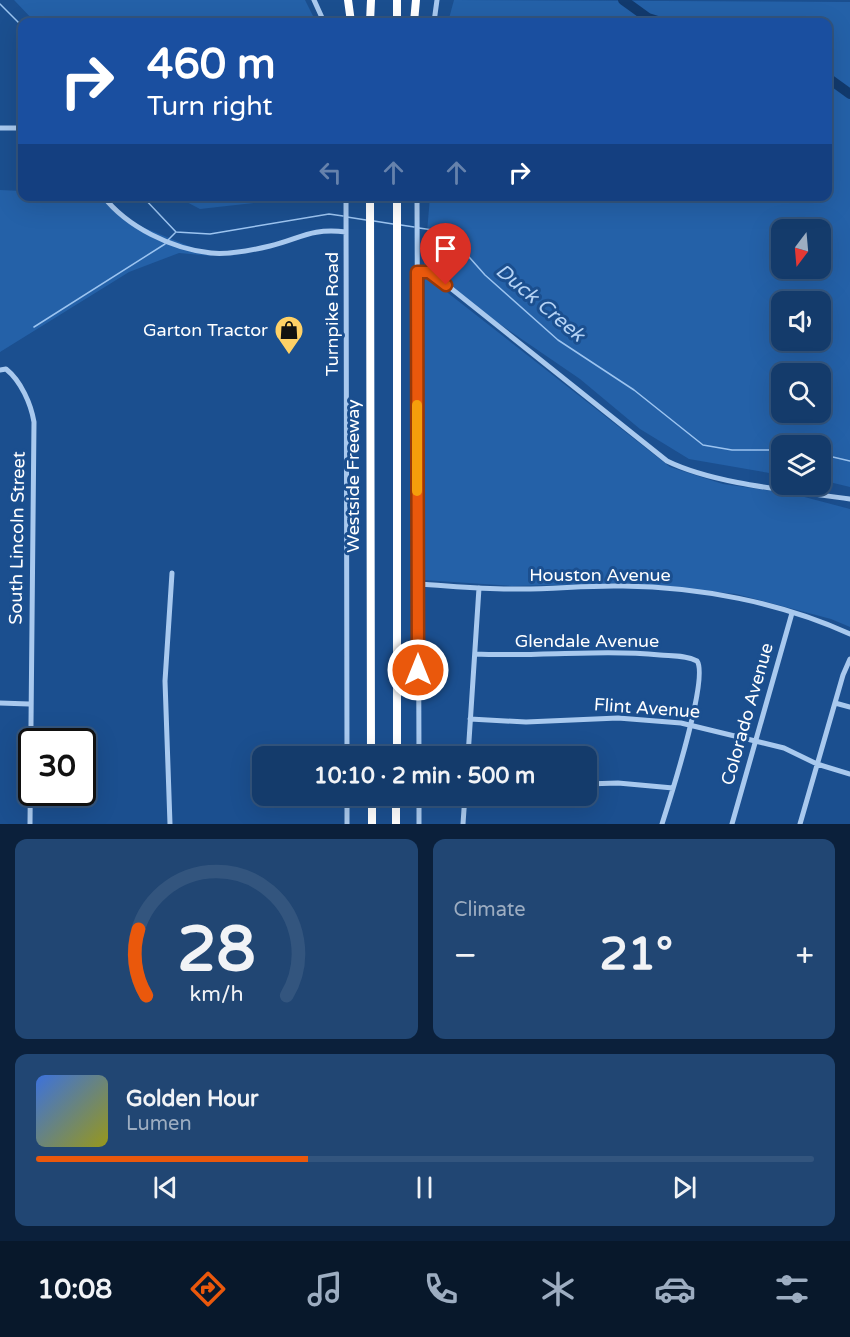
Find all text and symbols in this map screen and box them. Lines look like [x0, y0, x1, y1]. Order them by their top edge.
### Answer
text: 460 m [147, 39, 276, 90]
icon: right [48, 42, 126, 120]
text: Turn right [147, 90, 273, 123]
icon: left [314, 156, 347, 189]
icon: ahead [377, 156, 410, 189]
icon: ahead [440, 156, 473, 189]
icon: right [503, 156, 536, 189]
north arrow [771, 219, 831, 279]
map controls [771, 219, 831, 495]
pin [420, 223, 471, 285]
icon: arrive [429, 232, 462, 265]
street label: Turnpike Road [321, 252, 343, 376]
water label: Duck Creek [491, 259, 591, 348]
button: sound [771, 291, 831, 351]
shop icon: Garton Tractor [273, 314, 305, 356]
place label: Garton Tractor [143, 319, 268, 341]
button: search [771, 363, 831, 423]
street label: Westside Freeway [342, 399, 364, 553]
button: layers [771, 435, 831, 495]
street label: South Lincoln Street [4, 451, 30, 625]
street label: Houston Avenue [529, 564, 671, 586]
street label: Glendale Avenue [515, 630, 659, 652]
position arrow [386, 638, 450, 702]
street label: Colorado Avenue [716, 640, 778, 788]
street label: Flint Avenue [593, 693, 701, 723]
speed limit sign: 30 [18, 728, 96, 806]
text: 10:10 · 2 min · 500 m [314, 763, 535, 789]
text: Climate [454, 898, 526, 922]
text: 28 [177, 913, 255, 988]
text: 21° [599, 928, 673, 982]
text: − [454, 936, 477, 975]
text: + [795, 936, 814, 975]
text: km/h [189, 981, 243, 1007]
text: Golden Hour [126, 1086, 258, 1112]
text: Lumen [126, 1112, 192, 1136]
icon: previous [149, 1171, 182, 1204]
icon: pause [408, 1171, 441, 1204]
icon: next [668, 1171, 701, 1204]
icon: directions [187, 1268, 229, 1310]
icon: music [304, 1268, 346, 1310]
icon: phone [420, 1268, 462, 1310]
icon: climate [537, 1268, 579, 1310]
icon: car [654, 1268, 696, 1310]
icon: filters [771, 1268, 813, 1310]
text: 10:08 [37, 1273, 112, 1306]

